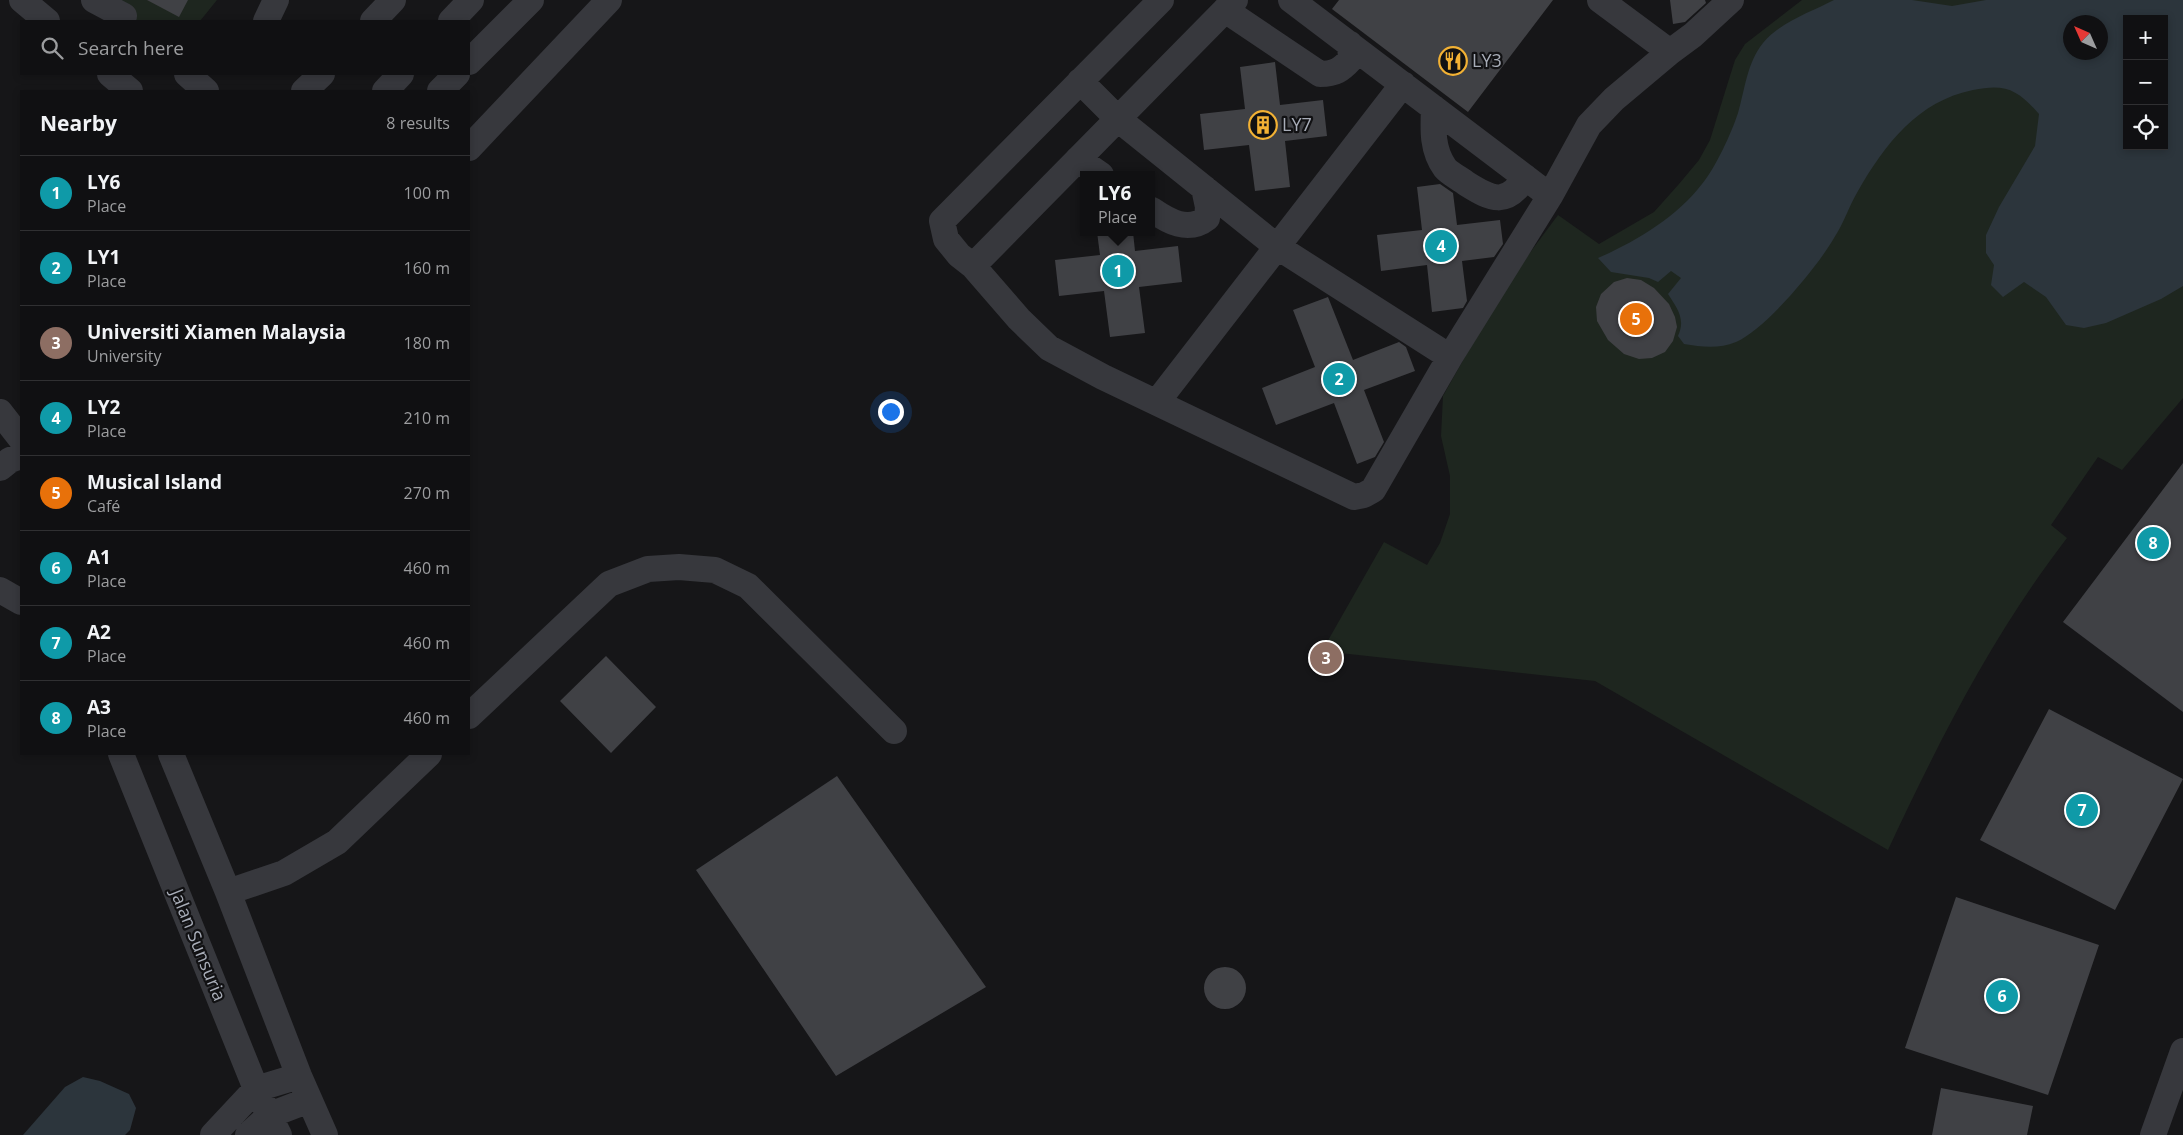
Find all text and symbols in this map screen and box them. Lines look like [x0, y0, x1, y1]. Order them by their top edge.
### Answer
north arrow [2063, 15, 2108, 60]
map controls [2123, 15, 2168, 150]
button: + [2123, 15, 2168, 60]
search box [20, 20, 470, 75]
icon: search [38, 34, 66, 62]
text: Search here [78, 35, 184, 61]
restaurant icon: LY3 [1438, 46, 1468, 76]
place label: LY3 [1472, 48, 1502, 72]
button: − [2123, 60, 2168, 105]
button: locate [2123, 105, 2168, 150]
text: Nearby [40, 109, 117, 137]
building icon: LY7 [1248, 110, 1278, 140]
text: 8 results [386, 112, 450, 134]
place label: LY7 [1282, 112, 1312, 136]
text: LY6 [87, 169, 120, 195]
popup [1080, 171, 1155, 236]
text: LY6 [1098, 180, 1131, 206]
text: 1 [51, 182, 61, 204]
text: 100 m [404, 182, 450, 204]
text: Place [87, 195, 126, 217]
text: Place [1098, 206, 1137, 228]
pin: 4 [1425, 227, 1457, 265]
text: LY1 [87, 244, 120, 270]
pin: 1 [1102, 252, 1134, 290]
text: 2 [51, 257, 61, 279]
text: 160 m [404, 257, 450, 279]
text: Place [87, 270, 126, 292]
pin: 5 [1620, 300, 1652, 338]
text: Universiti Xiamen Malaysia [87, 319, 346, 345]
text: 3 [51, 332, 61, 354]
text: 180 m [404, 332, 450, 354]
text: University [87, 345, 161, 367]
pin: 2 [1323, 360, 1355, 398]
text: LY2 [87, 394, 120, 420]
your location [878, 399, 904, 425]
text: 4 [51, 407, 61, 429]
text: 210 m [404, 407, 450, 429]
text: Place [87, 420, 126, 442]
text: Musical Island [87, 469, 222, 495]
text: 5 [51, 482, 61, 504]
text: 270 m [404, 482, 450, 504]
text: Café [87, 495, 120, 517]
pin: 8 [2137, 524, 2169, 562]
text: A1 [87, 544, 111, 570]
text: 6 [51, 557, 61, 579]
text: 460 m [404, 557, 450, 579]
text: Place [87, 570, 126, 592]
text: A2 [87, 619, 111, 645]
text: 7 [51, 632, 61, 654]
text: 460 m [404, 632, 450, 654]
pin: 3 [1310, 639, 1342, 677]
text: Place [87, 645, 126, 667]
text: A3 [87, 694, 111, 720]
text: 8 [51, 707, 61, 729]
text: 460 m [404, 707, 450, 729]
text: Place [87, 720, 126, 742]
pin: 7 [2066, 791, 2098, 829]
street label: Jalan Sunsuria [165, 883, 232, 1004]
pin: 6 [1986, 977, 2018, 1015]

